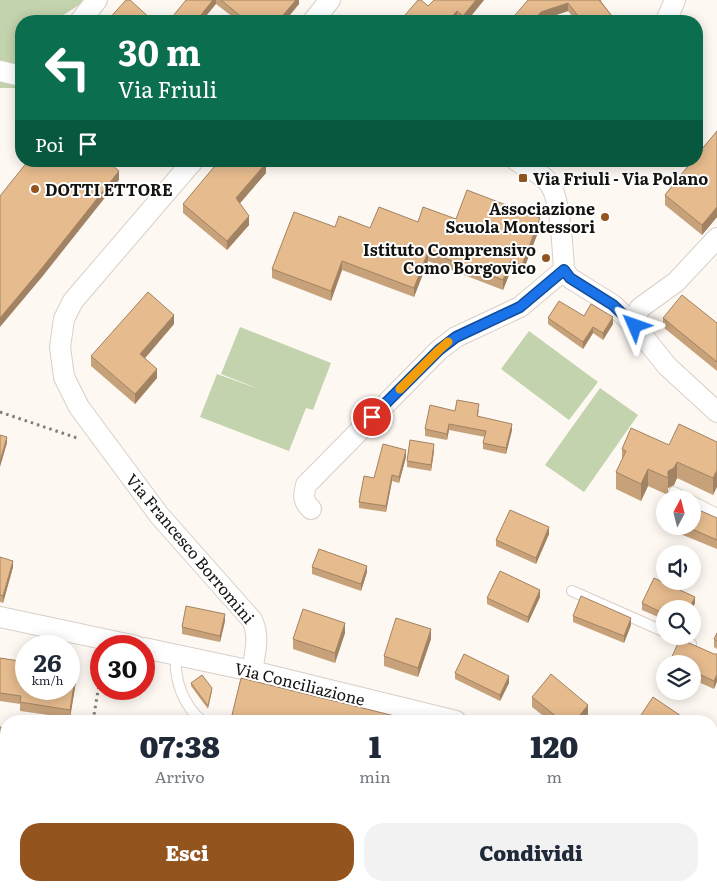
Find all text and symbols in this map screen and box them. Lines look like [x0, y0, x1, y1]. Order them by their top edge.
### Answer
text: 30 m [118, 25, 201, 77]
icon: left [35, 35, 100, 100]
text: Via Friuli [118, 72, 217, 105]
text: Poi [35, 130, 64, 158]
icon: arrive [74, 130, 102, 158]
place label: Via Friuli - Via Polano [533, 166, 708, 190]
marker: Via Friuli - Via Polano [517, 172, 529, 184]
place label: DOTTI ETTORE [45, 177, 173, 201]
marker: DOTTI ETTORE [29, 183, 41, 195]
place label: Associazione Scuola Montessori [445, 196, 595, 238]
marker: Associazione Scuola Montessori [599, 211, 611, 223]
place label: Istituto Comprensivo Como Borgovico [363, 237, 536, 279]
marker: Istituto Comprensivo Como Borgovico [540, 252, 552, 264]
position arrow [608, 299, 660, 351]
pin [351, 396, 393, 438]
icon: arrive [358, 403, 386, 431]
street label: Via Francesco Borromini [121, 468, 261, 628]
north arrow [656, 490, 701, 535]
map controls [656, 490, 701, 700]
button: sound [656, 545, 701, 590]
button: search [656, 600, 701, 645]
speed limit sign: 30 [90, 635, 155, 700]
text: 26 [33, 643, 62, 680]
street label: Via Conciliazione [232, 655, 368, 711]
button: layers [656, 655, 701, 700]
text: km/h [32, 671, 63, 689]
text: 07:38 [139, 723, 220, 767]
text: 1 [369, 723, 381, 767]
text: 120 [530, 723, 579, 767]
text: Arrivo [155, 764, 205, 788]
text: min [359, 764, 391, 788]
text: m [547, 764, 562, 788]
button: Esci [20, 823, 354, 881]
button: Condividi [364, 823, 698, 881]

